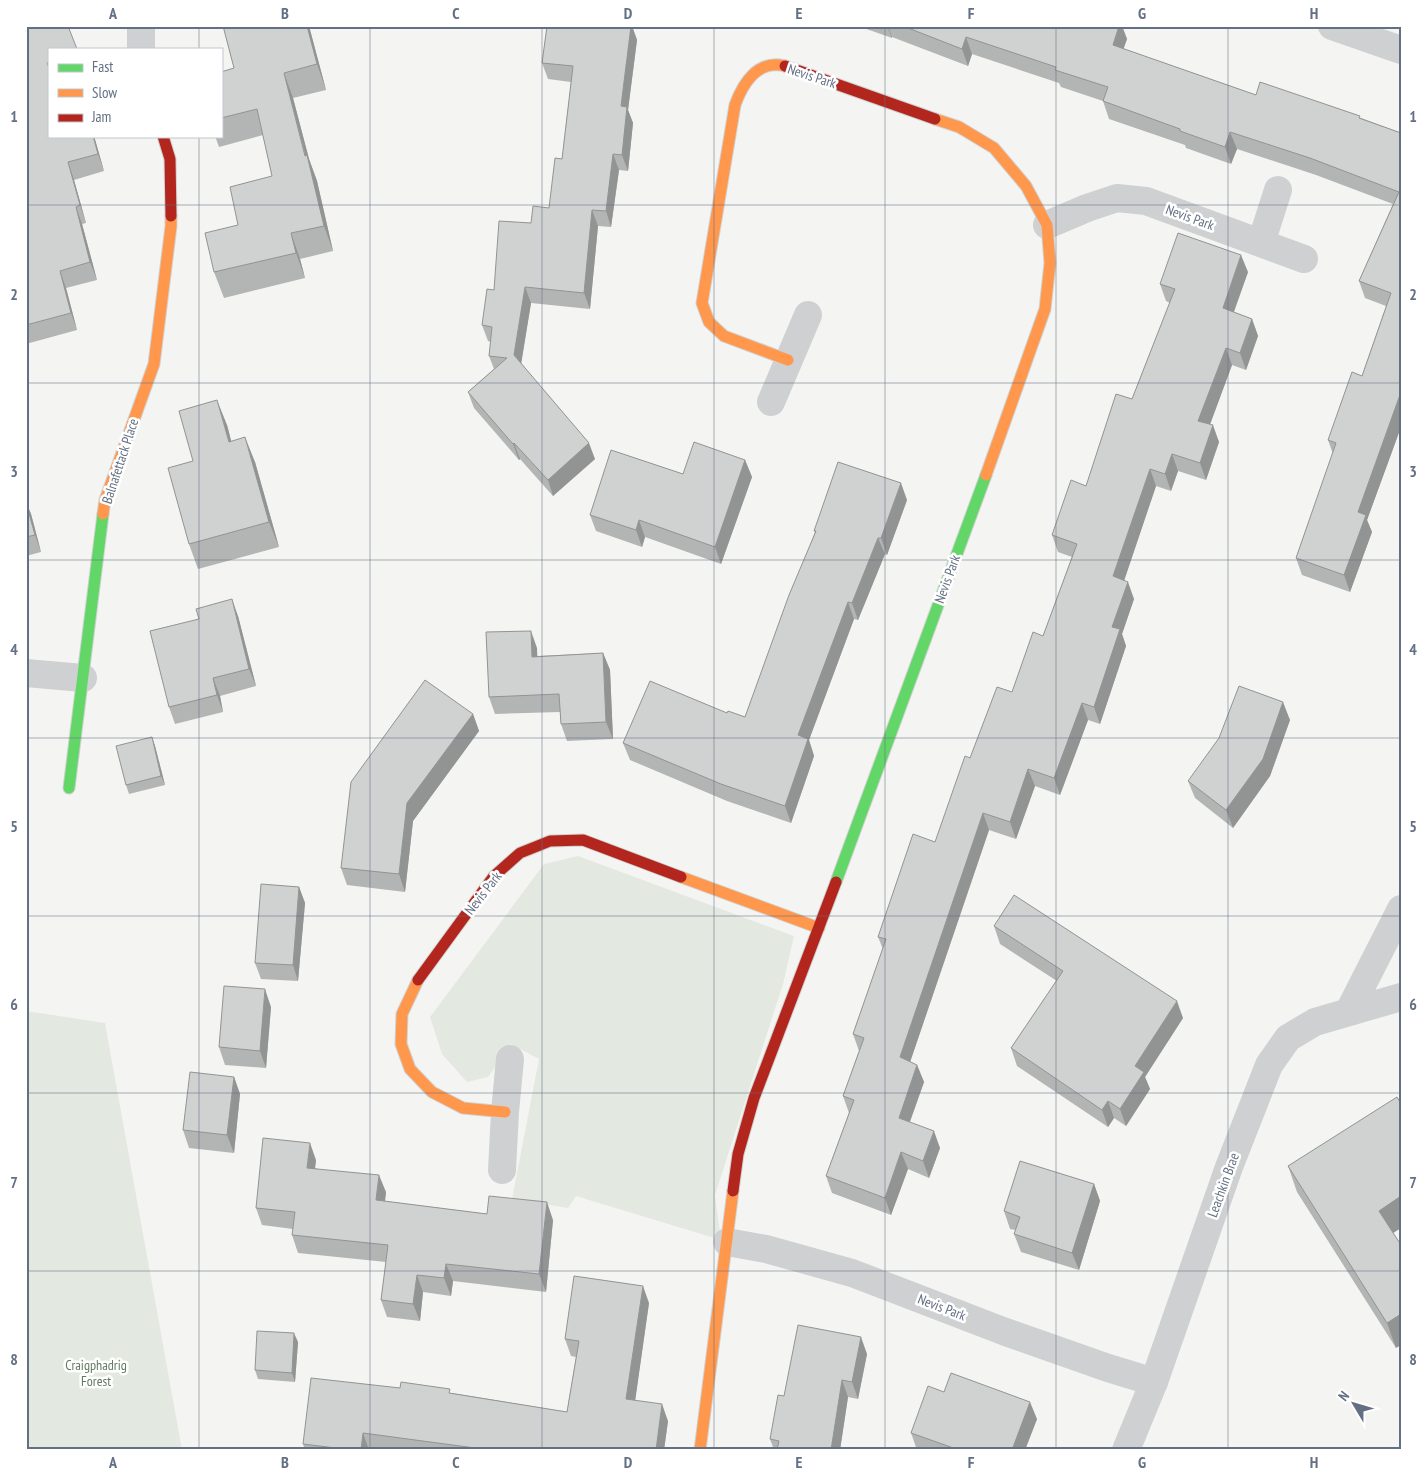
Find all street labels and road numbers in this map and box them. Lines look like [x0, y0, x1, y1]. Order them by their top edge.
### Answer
street label: Nevis Park [785, 60, 839, 92]
street label: Nevis Park [1163, 200, 1217, 234]
street label: Balnafettack Place [98, 416, 142, 506]
street label: Nevis Park [930, 552, 964, 606]
street label: Nevis Park [460, 867, 506, 918]
street label: Leachkin Brae [1203, 1150, 1243, 1220]
street label: Nevis Park [915, 1290, 969, 1325]

